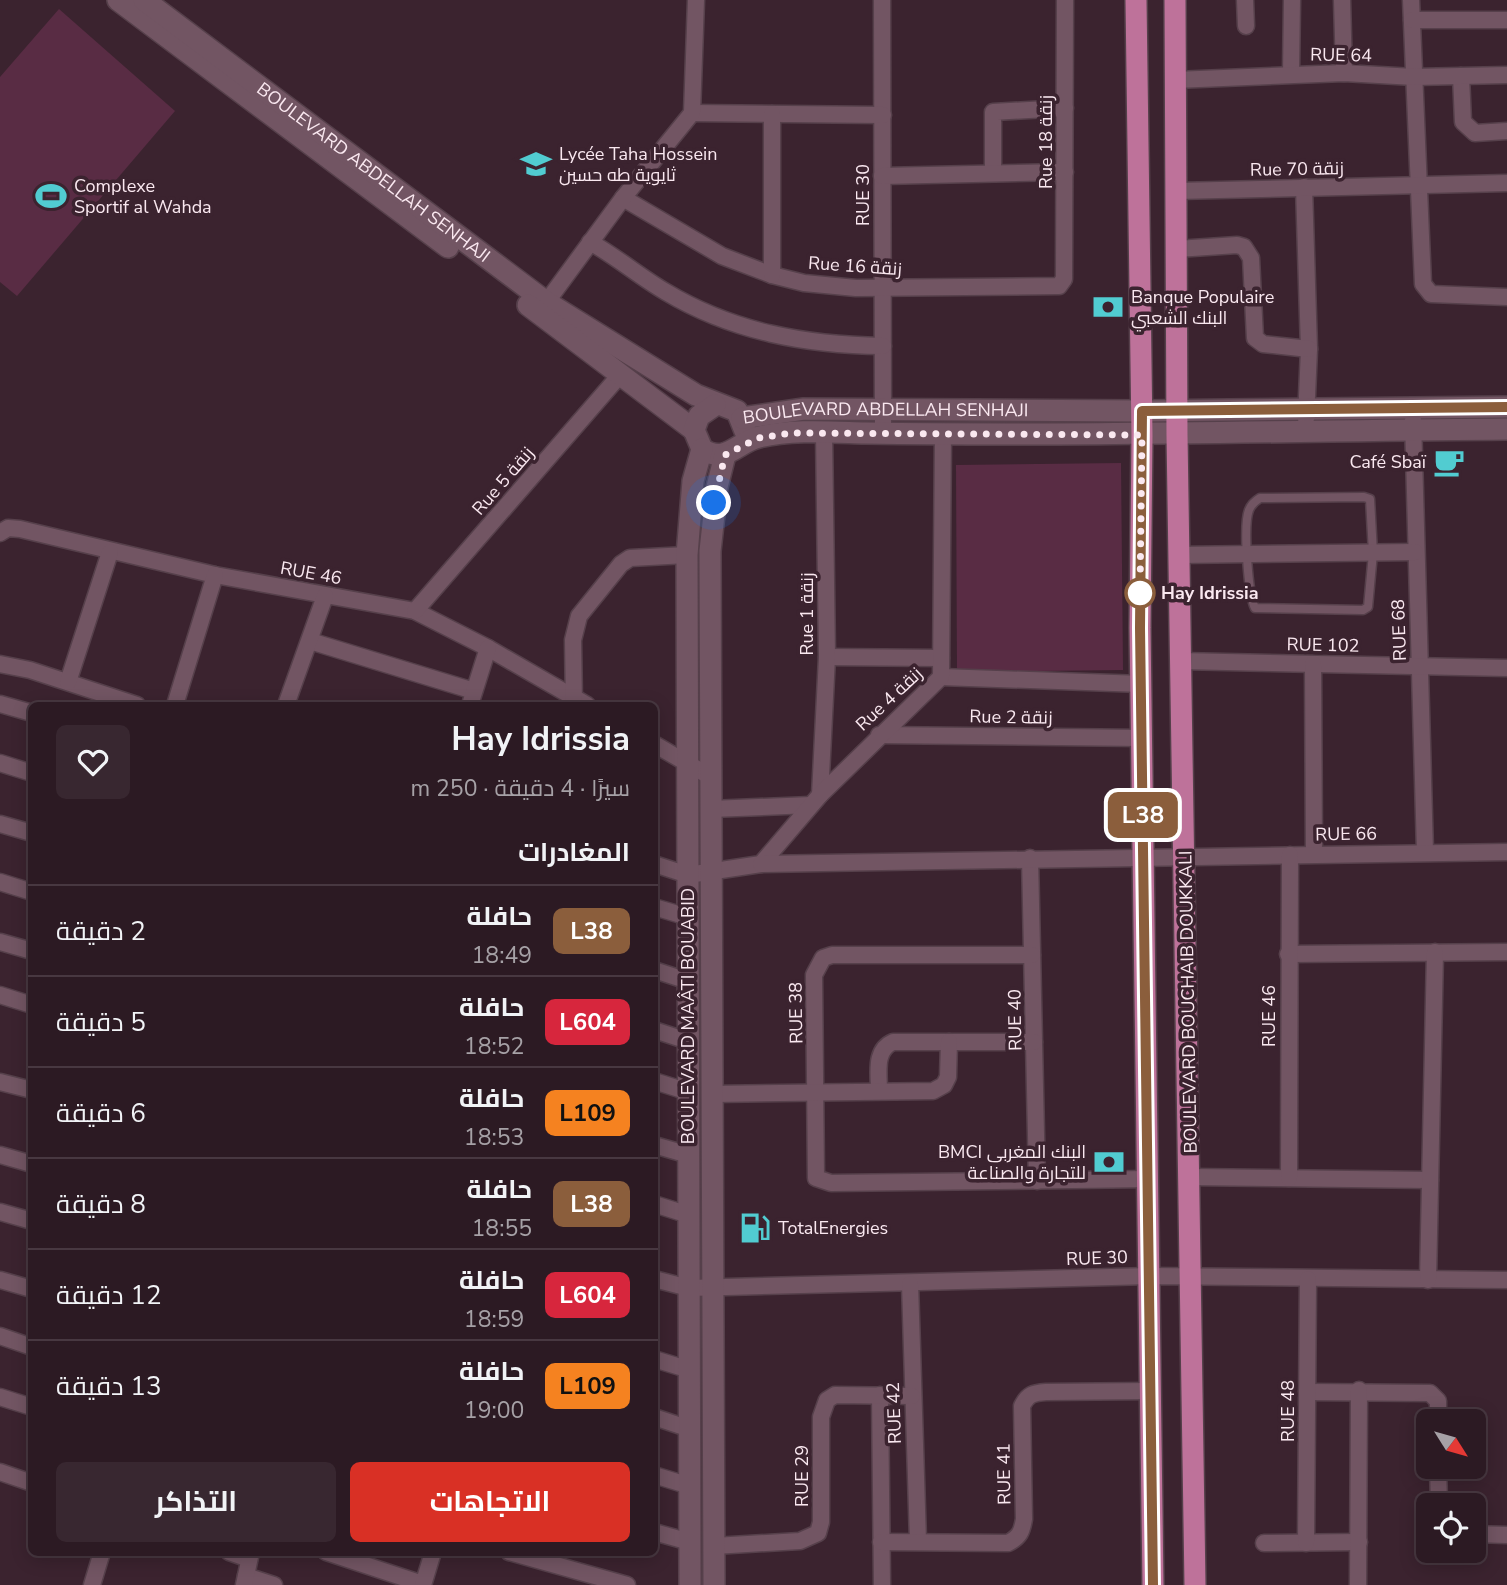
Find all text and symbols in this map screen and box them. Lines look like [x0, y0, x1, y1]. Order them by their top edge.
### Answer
street label: RUE 64 [1310, 42, 1372, 68]
street label: BOULEVARD ABDELLAH SENHAJI [252, 77, 495, 268]
street label: Rue 18 زنقة [1034, 95, 1058, 189]
place label: Lycée Taha Hossein ثايوية طه حسين [559, 142, 717, 187]
school or university icon: Lycée Taha Hossein ثايوية طه حسين [519, 147, 553, 181]
street label: Rue 70 زنقة [1250, 156, 1344, 182]
street label: RUE 30 [851, 164, 875, 226]
place label: Complexe Sportif al Wahda [74, 174, 212, 219]
sports icon: Complexe Sportif al Wahda [34, 179, 68, 213]
street label: Rue 16 زنقة [807, 251, 903, 281]
place label: Banque Populaire البنك الشعبي [1131, 285, 1274, 332]
bank icon: Banque Populaire البنك الشعبي [1091, 290, 1125, 324]
street label: BOULEVARD ABDELLAH SENHAJI [741, 397, 1029, 430]
street label: Rue 5 زنقة [467, 442, 539, 520]
cafe icon: Café Sbaï [1432, 445, 1466, 479]
place label: Café Sbaï [1349, 450, 1427, 474]
your location [696, 485, 731, 520]
street label: RUE 46 [278, 556, 344, 590]
street label: Rue 1 زنقة [795, 572, 819, 656]
marker: Hay Idrissia [1125, 578, 1155, 608]
place label: Hay Idrissia [1161, 581, 1259, 605]
street label: RUE 68 [1386, 599, 1412, 661]
street label: RUE 102 [1286, 632, 1360, 658]
street label: Rue 4 زنقة [850, 662, 928, 736]
street label: Rue 2 زنقة [969, 704, 1053, 730]
text: Hay Idrissia [451, 717, 630, 762]
button: heart [56, 725, 130, 799]
text: سيرًا · 4 دقيقة · 250 m [410, 773, 630, 804]
line badge: L38 [1103, 792, 1183, 838]
text: L38 [1122, 799, 1164, 831]
street label: RUE 66 [1315, 821, 1377, 847]
text: المغادرات [518, 835, 630, 870]
street label: BOULEVARD BOUCHAIB DOUKKALI [1173, 850, 1203, 1154]
street label: BOULEVARD MAÂTI BOUABID [676, 888, 700, 1144]
text: حافلة [467, 899, 532, 934]
text: 2 دقيقة [56, 914, 146, 949]
text: L38 [570, 915, 613, 947]
text: 18:49 [472, 940, 532, 971]
street label: RUE 38 [783, 982, 809, 1044]
street label: RUE 46 [1257, 985, 1281, 1047]
street label: RUE 40 [1002, 989, 1028, 1051]
text: حافلة [459, 990, 524, 1025]
text: 5 دقيقة [56, 1005, 146, 1040]
text: L604 [559, 1006, 616, 1038]
text: 18:52 [464, 1031, 524, 1062]
text: حافلة [459, 1081, 524, 1116]
text: 6 دقيقة [56, 1096, 146, 1131]
text: L109 [559, 1097, 616, 1129]
text: 18:53 [464, 1122, 524, 1153]
place label: BMCI البنك المغربي للتجارة والصناعة [938, 1140, 1086, 1185]
bank icon: BMCI البنك المغربي للتجارة والصناعة [1092, 1145, 1126, 1179]
text: حافلة [467, 1172, 532, 1207]
text: 8 دقيقة [56, 1187, 146, 1222]
text: L38 [570, 1188, 613, 1220]
fuel station icon: TotalEnergies [738, 1211, 772, 1245]
text: 18:55 [472, 1213, 532, 1244]
place label: TotalEnergies [778, 1216, 888, 1240]
street label: RUE 30 [1066, 1245, 1128, 1271]
text: حافلة [459, 1263, 524, 1298]
text: 12 دقيقة [56, 1278, 162, 1313]
text: L604 [559, 1279, 616, 1311]
text: 18:59 [464, 1304, 524, 1335]
text: حافلة [459, 1354, 524, 1389]
text: 13 دقيقة [56, 1369, 162, 1404]
text: L109 [559, 1370, 616, 1402]
street label: RUE 48 [1276, 1380, 1300, 1442]
street label: RUE 42 [881, 1382, 907, 1444]
text: 19:00 [464, 1395, 524, 1426]
north arrow [1416, 1409, 1486, 1479]
map controls [1416, 1409, 1486, 1563]
street label: RUE 41 [991, 1443, 1017, 1505]
street label: RUE 29 [790, 1445, 814, 1507]
button: التذاكر [56, 1462, 336, 1542]
button: الاتجاهات [350, 1462, 630, 1542]
button: locate [1416, 1493, 1486, 1563]

